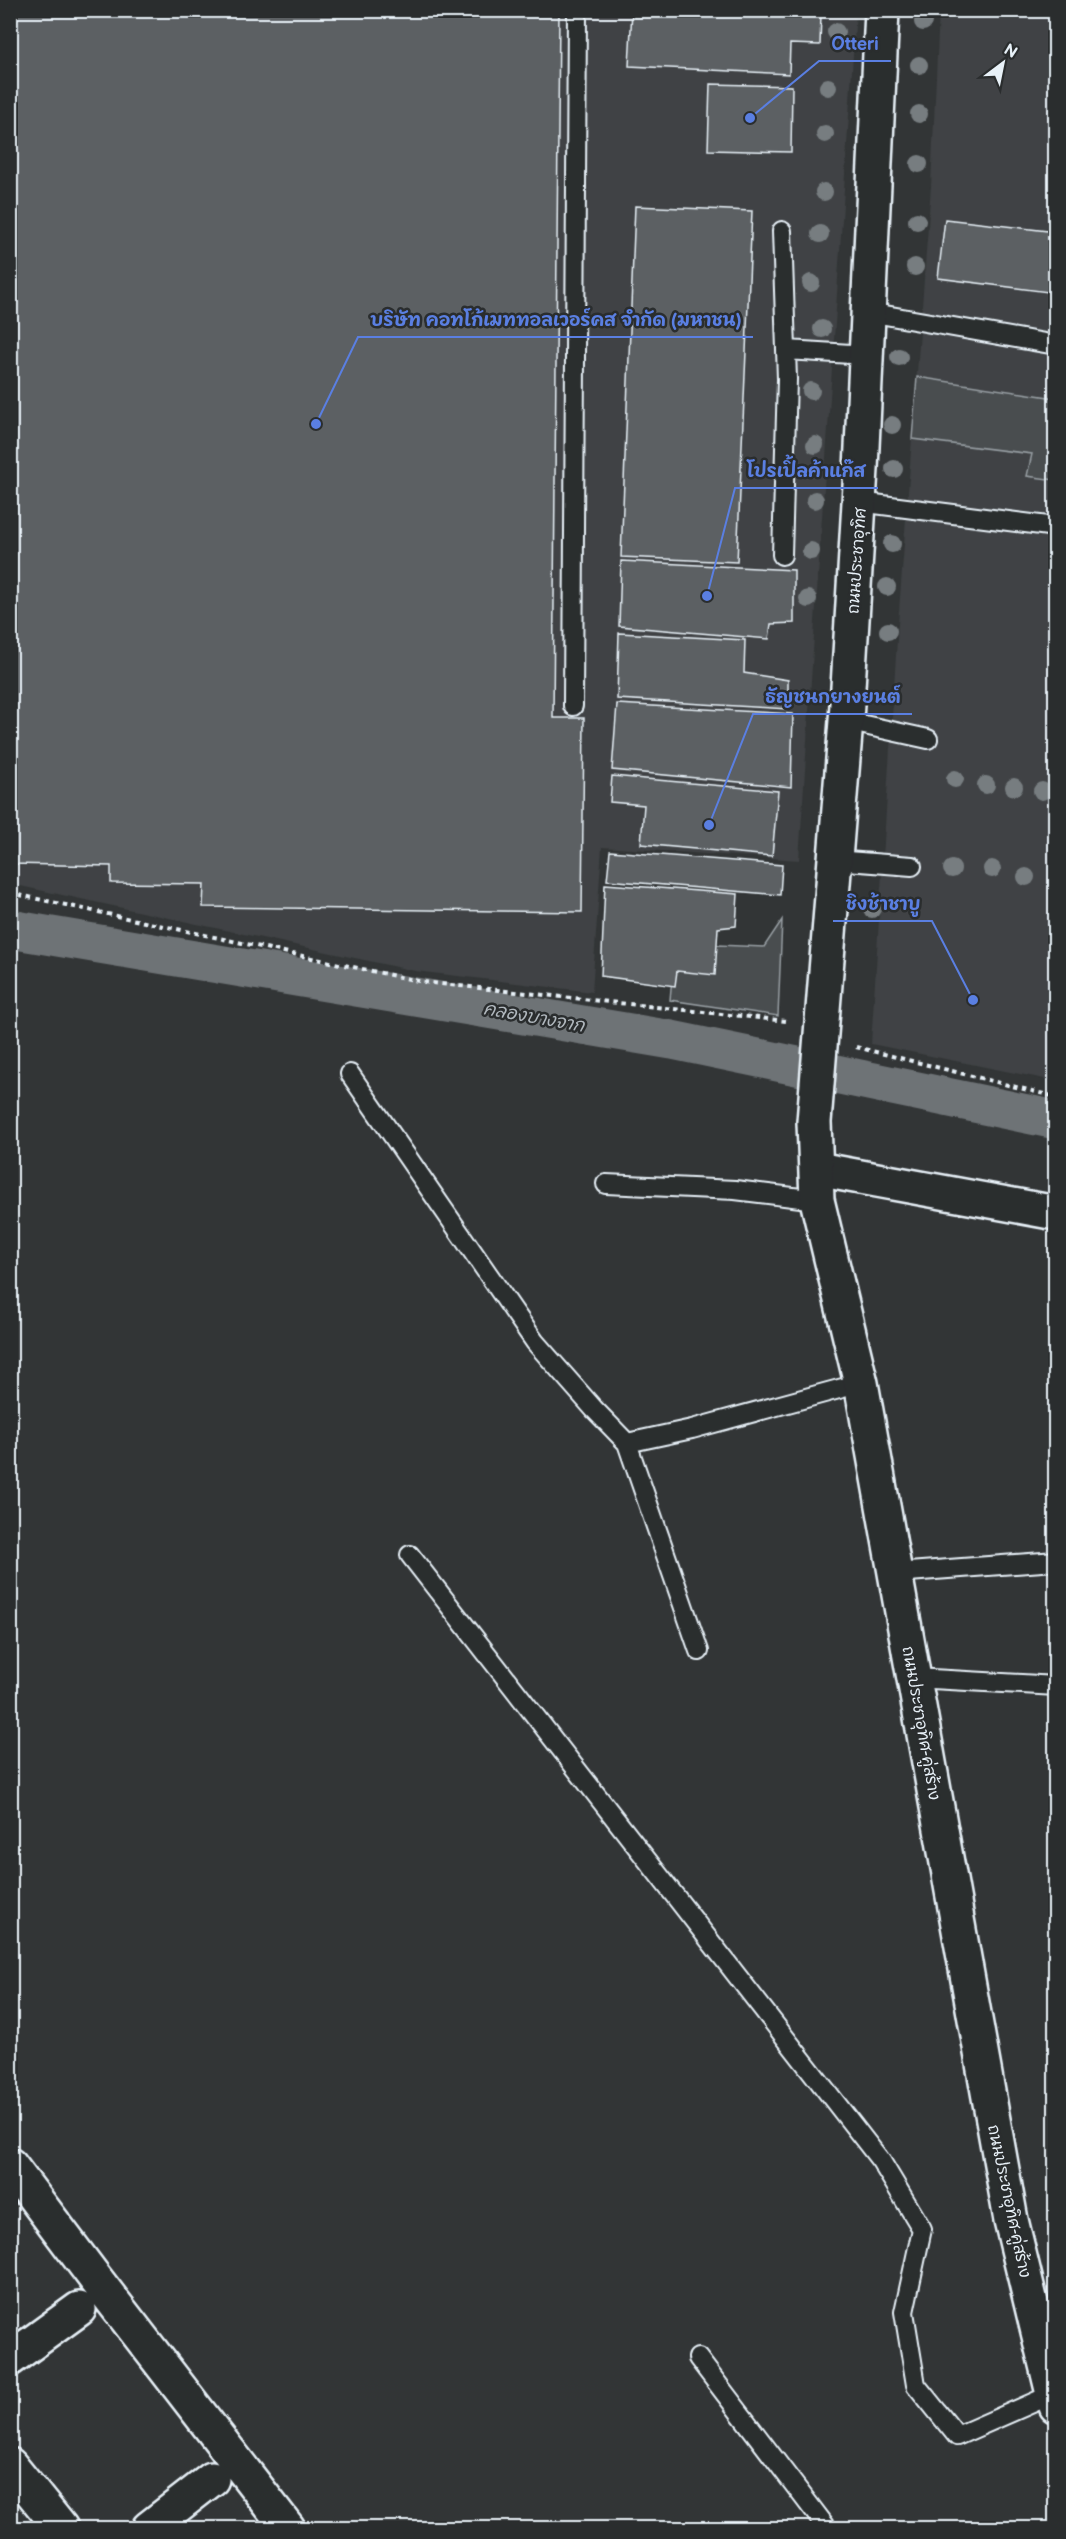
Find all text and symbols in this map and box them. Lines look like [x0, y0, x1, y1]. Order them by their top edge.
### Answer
callout: Otteri [819, 25, 891, 61]
north arrow [973, 33, 1033, 93]
text: Otteri [831, 34, 879, 55]
text: N [1000, 40, 1020, 63]
callout: บริษัท คอทโก้เมททอลเวอร์คส จำกัด (มหาชน) [358, 301, 753, 337]
text: บริษัท คอทโก้เมททอลเวอร์คส จำกัด (มหาชน) [370, 307, 742, 331]
callout: โปรเปิ้ลค้าแก๊ส [735, 452, 878, 488]
text: โปรเปิ้ลค้าแก๊ส [746, 454, 867, 482]
street label: ถนนประชาอุทิศ [842, 506, 873, 615]
callout: ธัญชนกยางยนต์ [753, 678, 912, 714]
text: ธัญชนกยางยนต์ [765, 684, 901, 708]
callout: ชิงช้าชาบู [833, 885, 932, 921]
text: ชิงช้าชาบู [846, 892, 921, 917]
water label: คลองบางจาก [482, 998, 587, 1037]
street label: ถนนประชาอุทิศ-คู่สร้าง [896, 1644, 946, 1802]
street label: ถนนประชาอุทิศ-คู่สร้าง [981, 2122, 1037, 2280]

